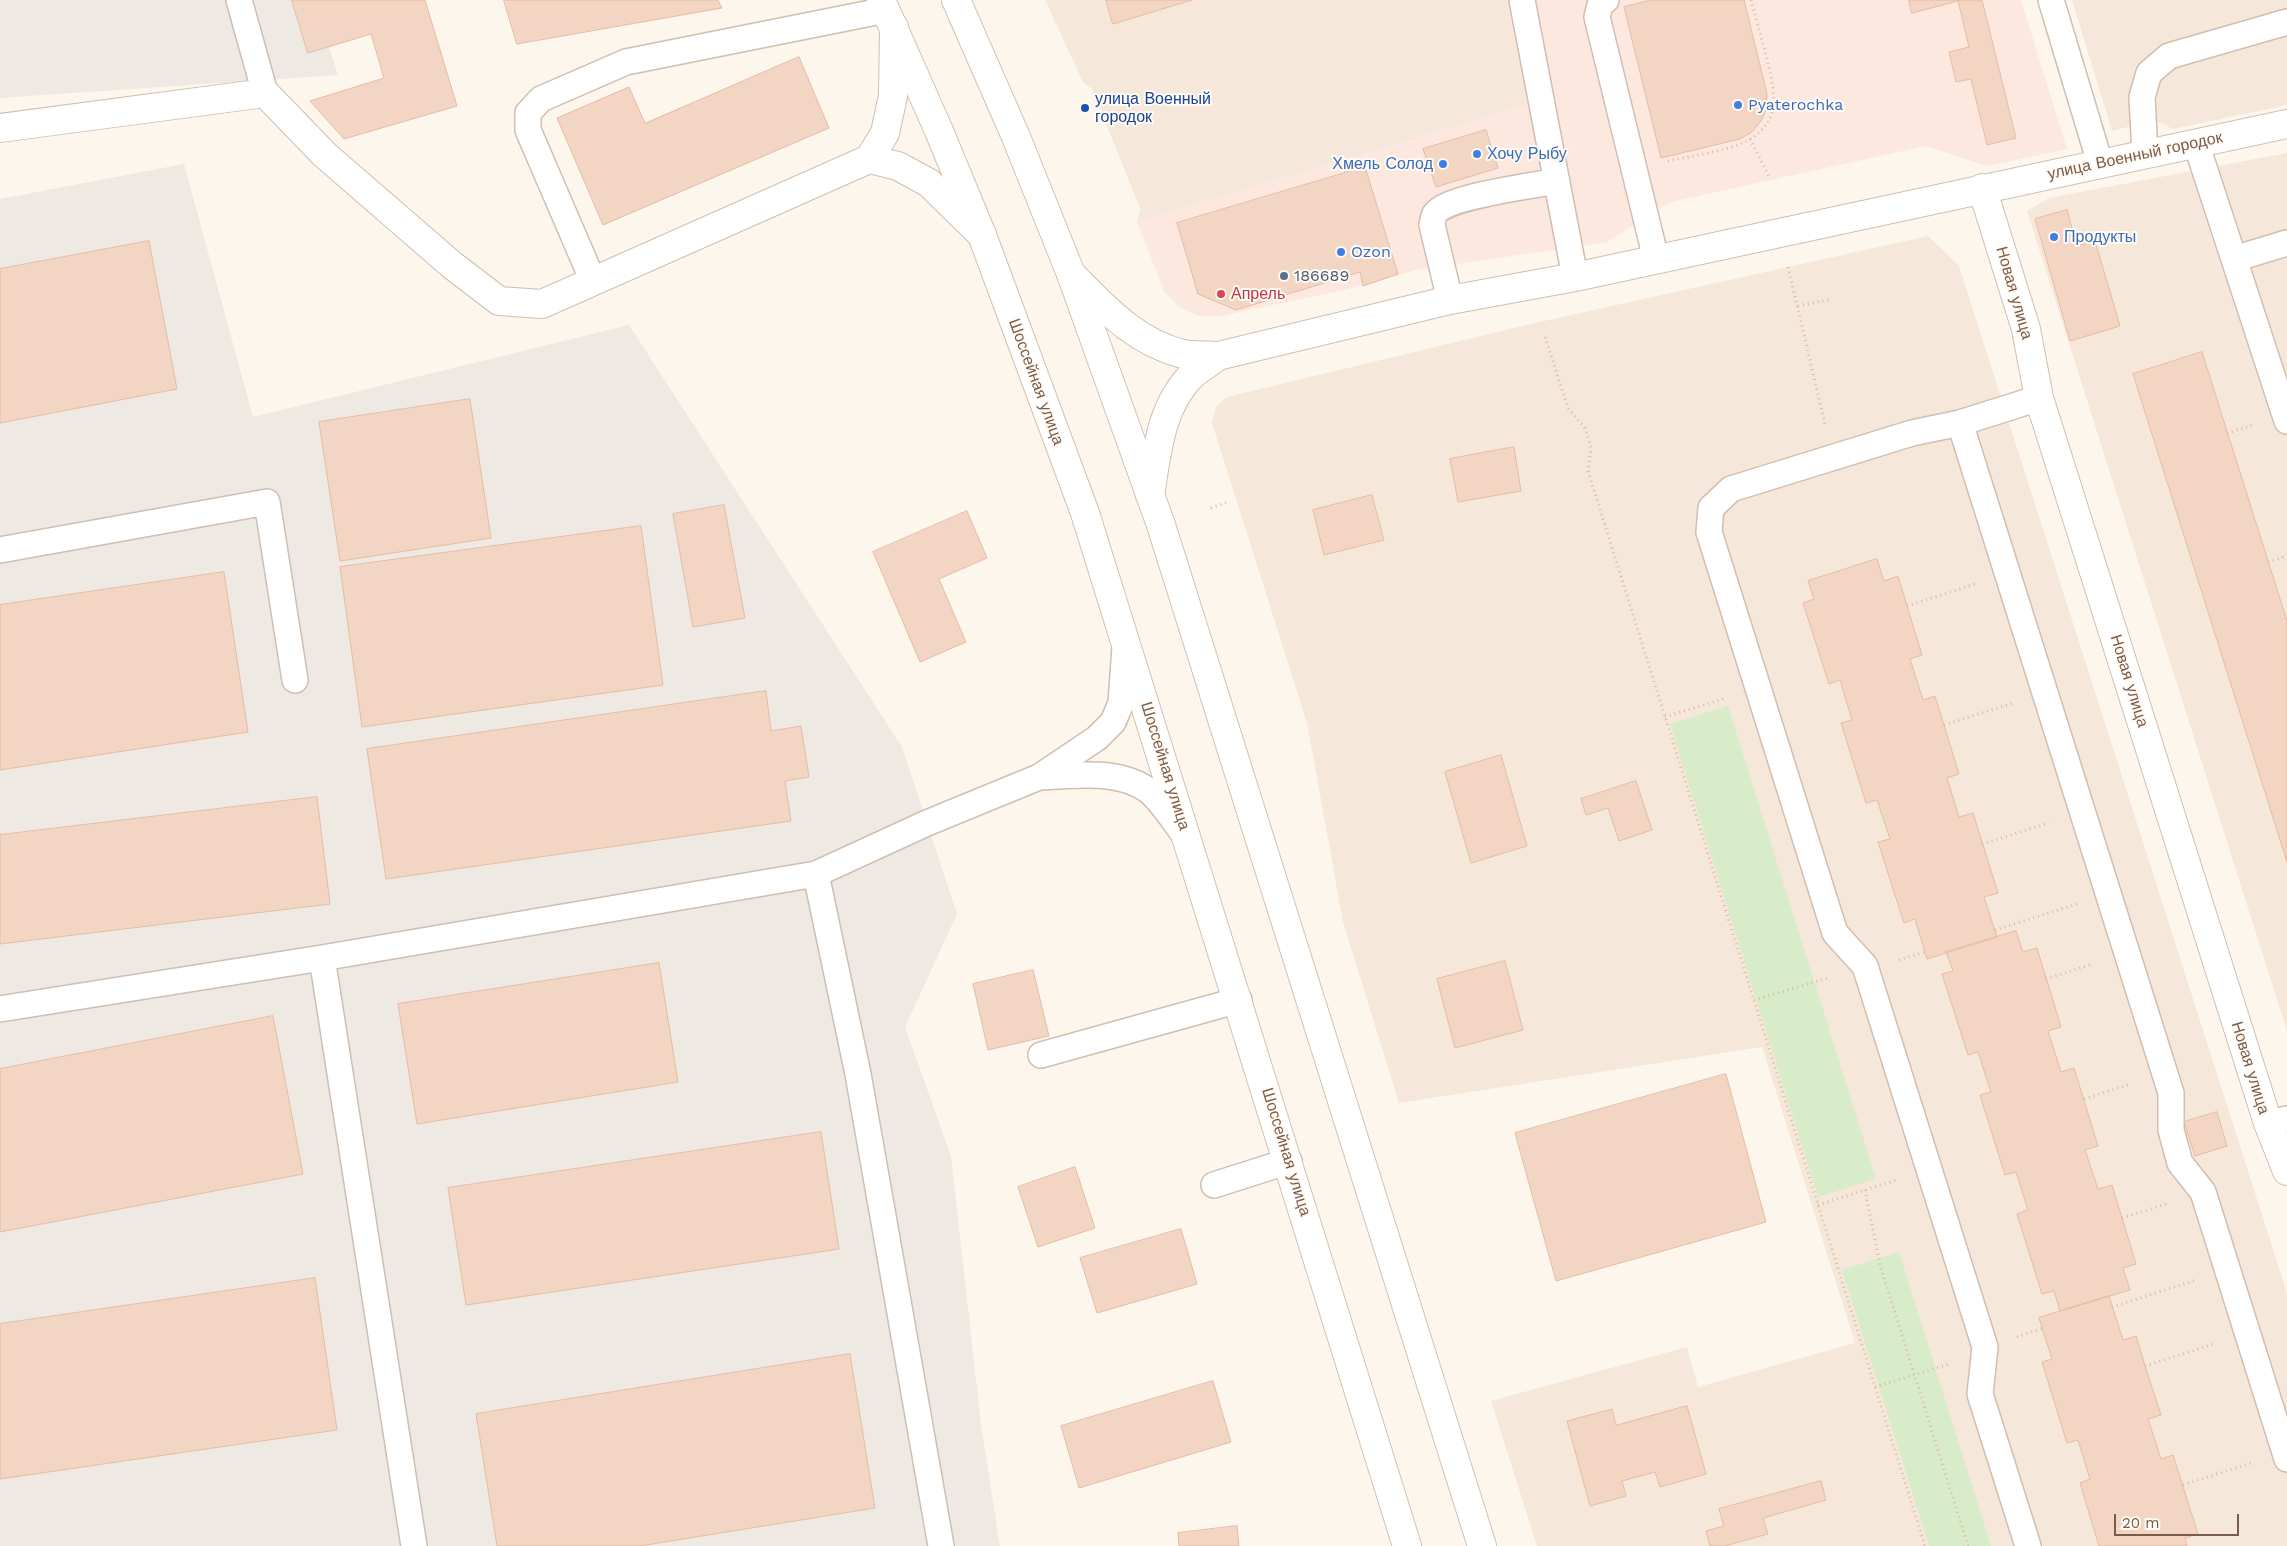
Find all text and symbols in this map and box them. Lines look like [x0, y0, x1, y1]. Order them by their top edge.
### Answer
place label: улица Военный городок [1095, 89, 1211, 127]
place label: Pyaterochka [1748, 95, 1843, 115]
marker: Pyaterochka [1732, 99, 1744, 111]
marker: улица Военный городок [1079, 102, 1091, 114]
street label: улица Военный городок [2046, 128, 2224, 184]
place label: Хочу Рыбу [1487, 144, 1567, 164]
marker: Хочу Рыбу [1471, 148, 1483, 160]
place label: Хмель Солод [1332, 154, 1433, 174]
marker: Хмель Солод [1437, 158, 1449, 170]
place label: Продукты [2064, 227, 2136, 247]
marker: Продукты [2048, 231, 2060, 243]
place label: Ozon [1351, 242, 1391, 262]
street label: Новая улица [1992, 244, 2036, 342]
marker: Ozon [1335, 246, 1347, 258]
place label: 186689 [1294, 266, 1349, 286]
marker: 186689 [1278, 270, 1290, 282]
place label: Апрель [1231, 284, 1285, 304]
marker: Апрель [1215, 288, 1227, 300]
street label: Шоссейная улица [1004, 316, 1068, 448]
street label: Новая улица [2106, 632, 2152, 730]
street label: Шоссейная улица [1136, 699, 1194, 833]
street label: Новая улица [2227, 1019, 2273, 1117]
street label: Шоссейная улица [1257, 1085, 1315, 1219]
scale bar [2117, 1504, 2242, 1536]
text: 20 m [2122, 1514, 2160, 1532]

